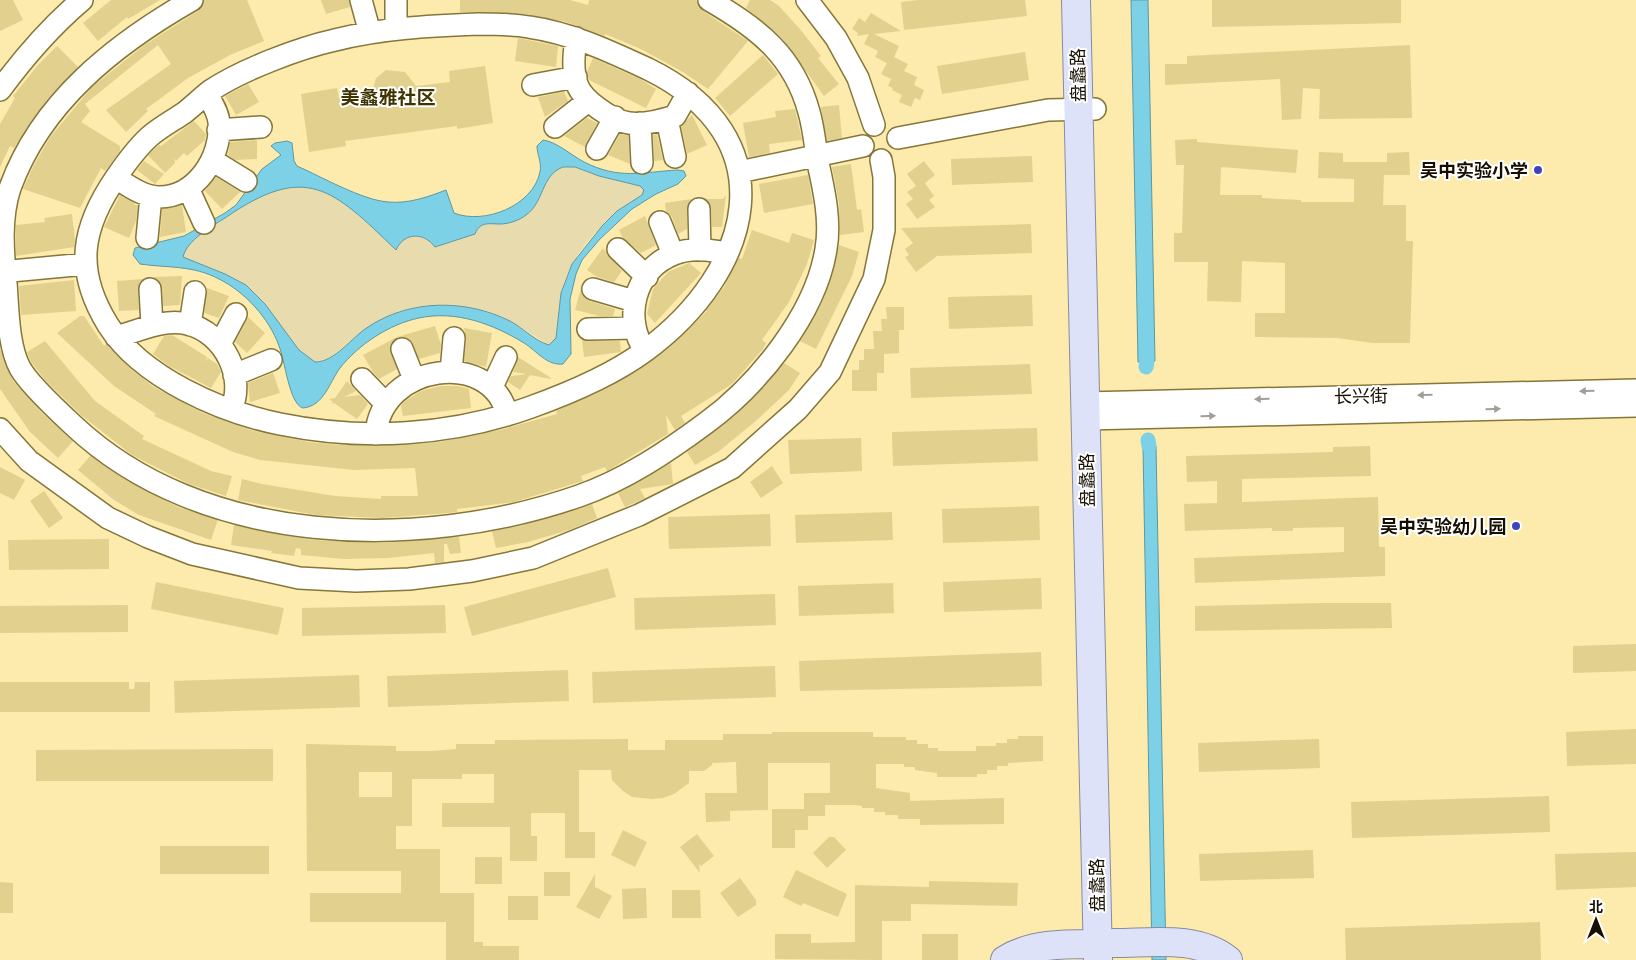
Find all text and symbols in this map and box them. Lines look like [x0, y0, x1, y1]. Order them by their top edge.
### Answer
street label: 盘蠡路 [1066, 48, 1090, 102]
district label: 美蠡雅社区 [340, 85, 436, 109]
place label: 吴中实验小学 [1420, 159, 1528, 182]
marker: 吴中实验小学 [1532, 164, 1544, 176]
street label: 长兴街 [1334, 384, 1388, 408]
one-way arrow [1579, 388, 1595, 396]
one-way arrow [1417, 391, 1433, 399]
one-way arrow [1254, 395, 1270, 403]
one-way arrow [1485, 405, 1501, 413]
one-way arrow [1200, 412, 1216, 420]
street label: 盘蠡路 [1075, 453, 1099, 507]
place label: 吴中实验幼儿园 [1380, 515, 1506, 538]
marker: 吴中实验幼儿园 [1510, 520, 1522, 532]
street label: 盘蠡路 [1085, 858, 1109, 912]
north arrow [1571, 895, 1621, 945]
text: 北 [1589, 898, 1603, 916]

